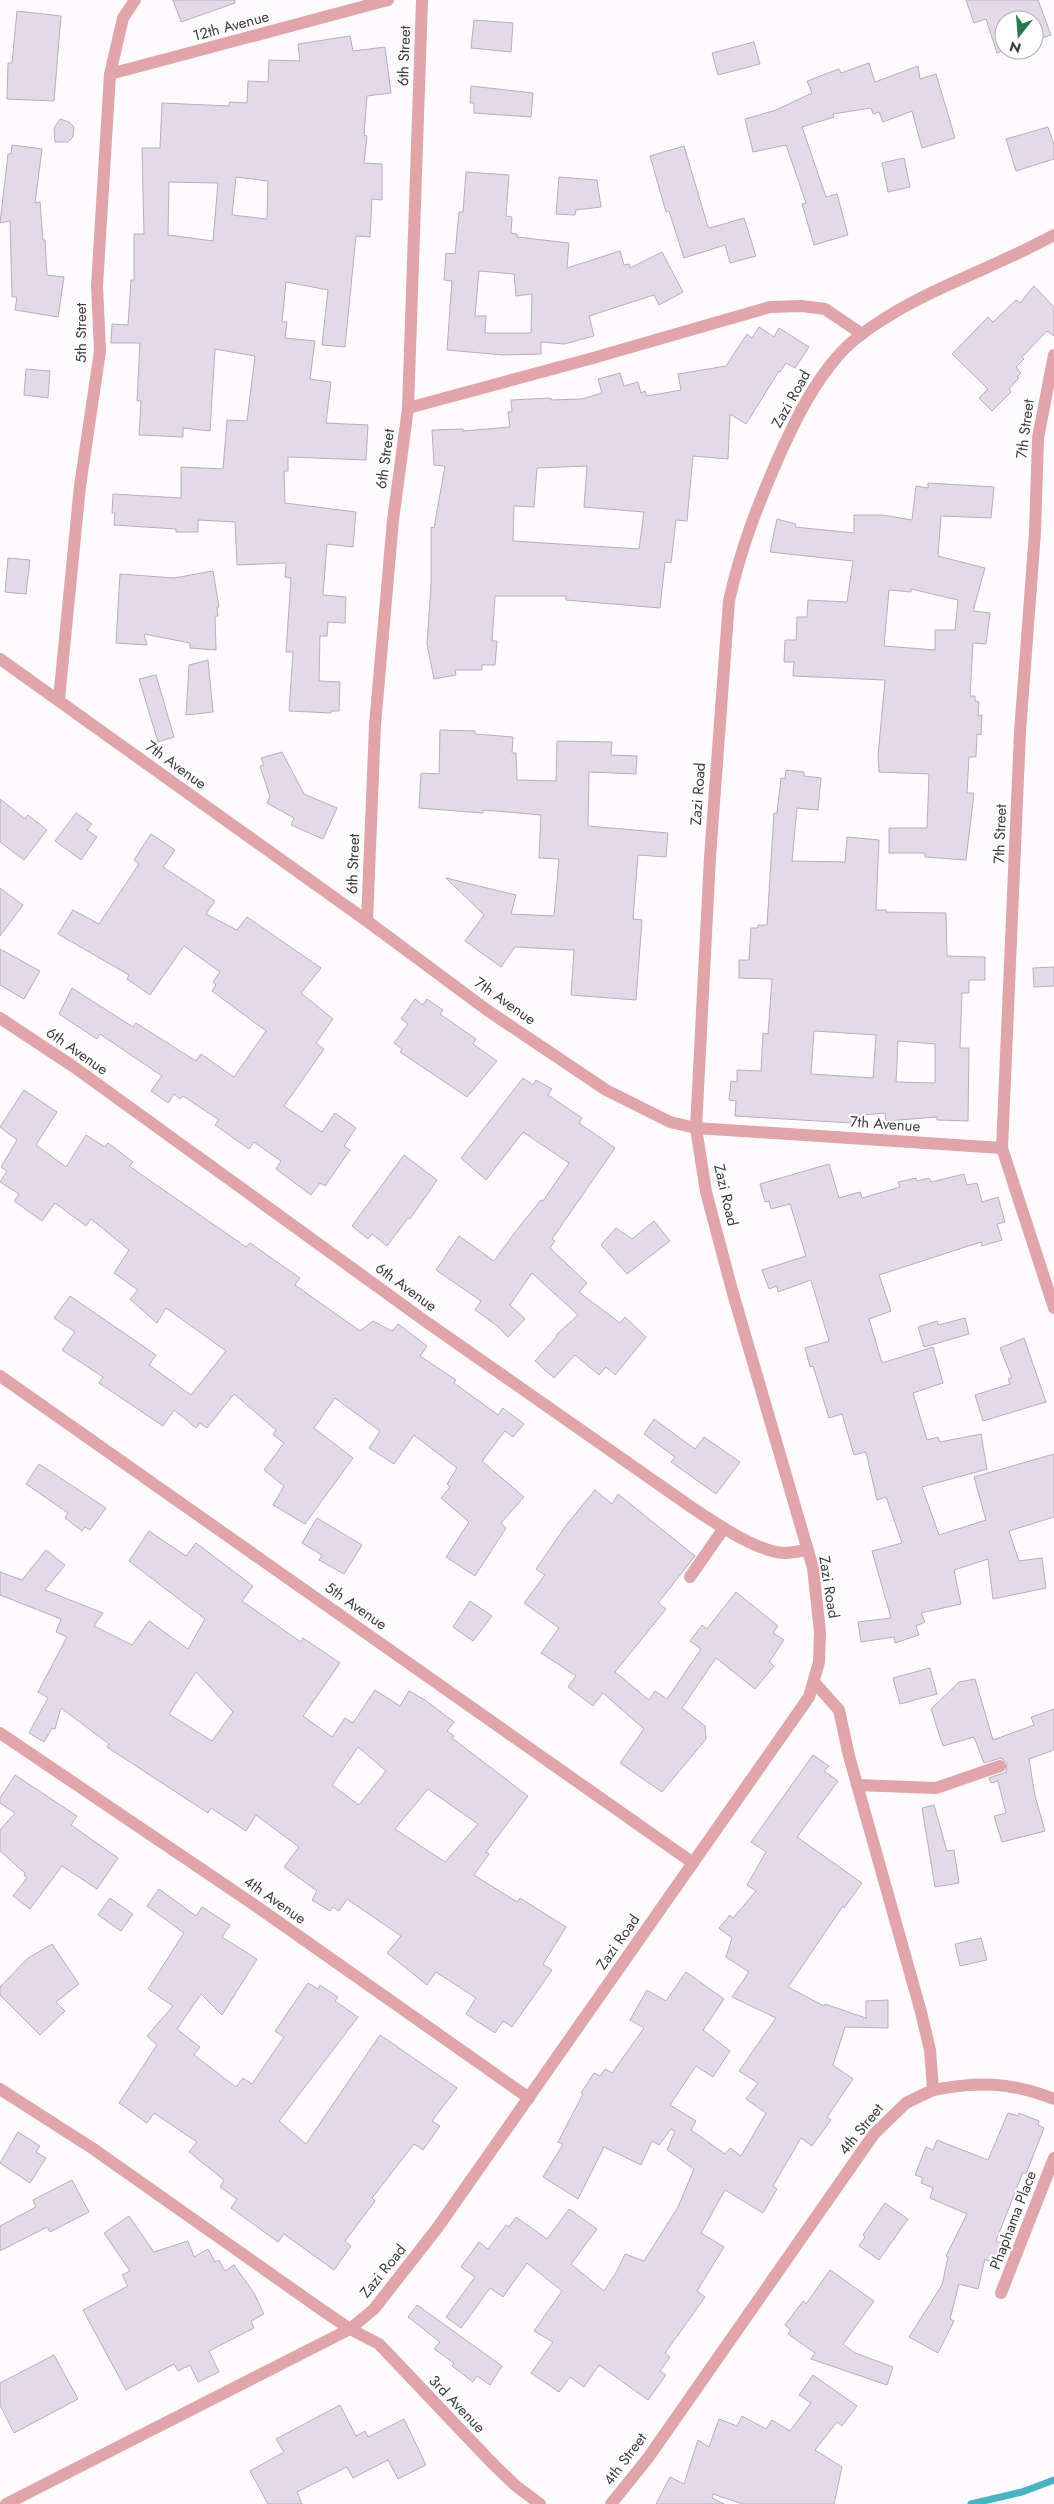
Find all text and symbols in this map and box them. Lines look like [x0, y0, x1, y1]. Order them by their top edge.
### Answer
street label: 12th Avenue [190, 5, 272, 47]
north arrow [994, 10, 1044, 60]
street label: 6th Street [392, 25, 416, 87]
text: N [1007, 36, 1023, 59]
street label: 5th Street [70, 302, 92, 363]
street label: Zazi Road [766, 366, 816, 432]
street label: 7th Street [1010, 398, 1040, 460]
street label: 6th Street [370, 427, 400, 490]
street label: 7th Avenue [141, 735, 211, 795]
street label: Zazi Road [685, 762, 711, 826]
street label: 7th Street [988, 803, 1012, 864]
street label: 6th Street [341, 833, 365, 895]
street label: 7th Avenue [470, 972, 540, 1030]
street label: 6th Avenue [41, 1022, 113, 1081]
street label: 7th Avenue [849, 1111, 921, 1137]
street label: Zazi Road [708, 1162, 744, 1228]
street label: 6th Avenue [371, 1257, 442, 1317]
street label: Zazi Road [813, 1554, 845, 1620]
street label: 5th Avenue [321, 1577, 392, 1636]
street label: 4th Avenue [239, 1870, 311, 1930]
street label: Zazi Road [591, 1910, 645, 1974]
street label: 4th Street [833, 2098, 889, 2159]
street label: Phaphama Place [984, 2167, 1042, 2273]
street label: Zazi Road [355, 2240, 411, 2302]
street label: 3rd Avenue [424, 2370, 490, 2438]
street label: 4th Street [598, 2428, 652, 2490]

